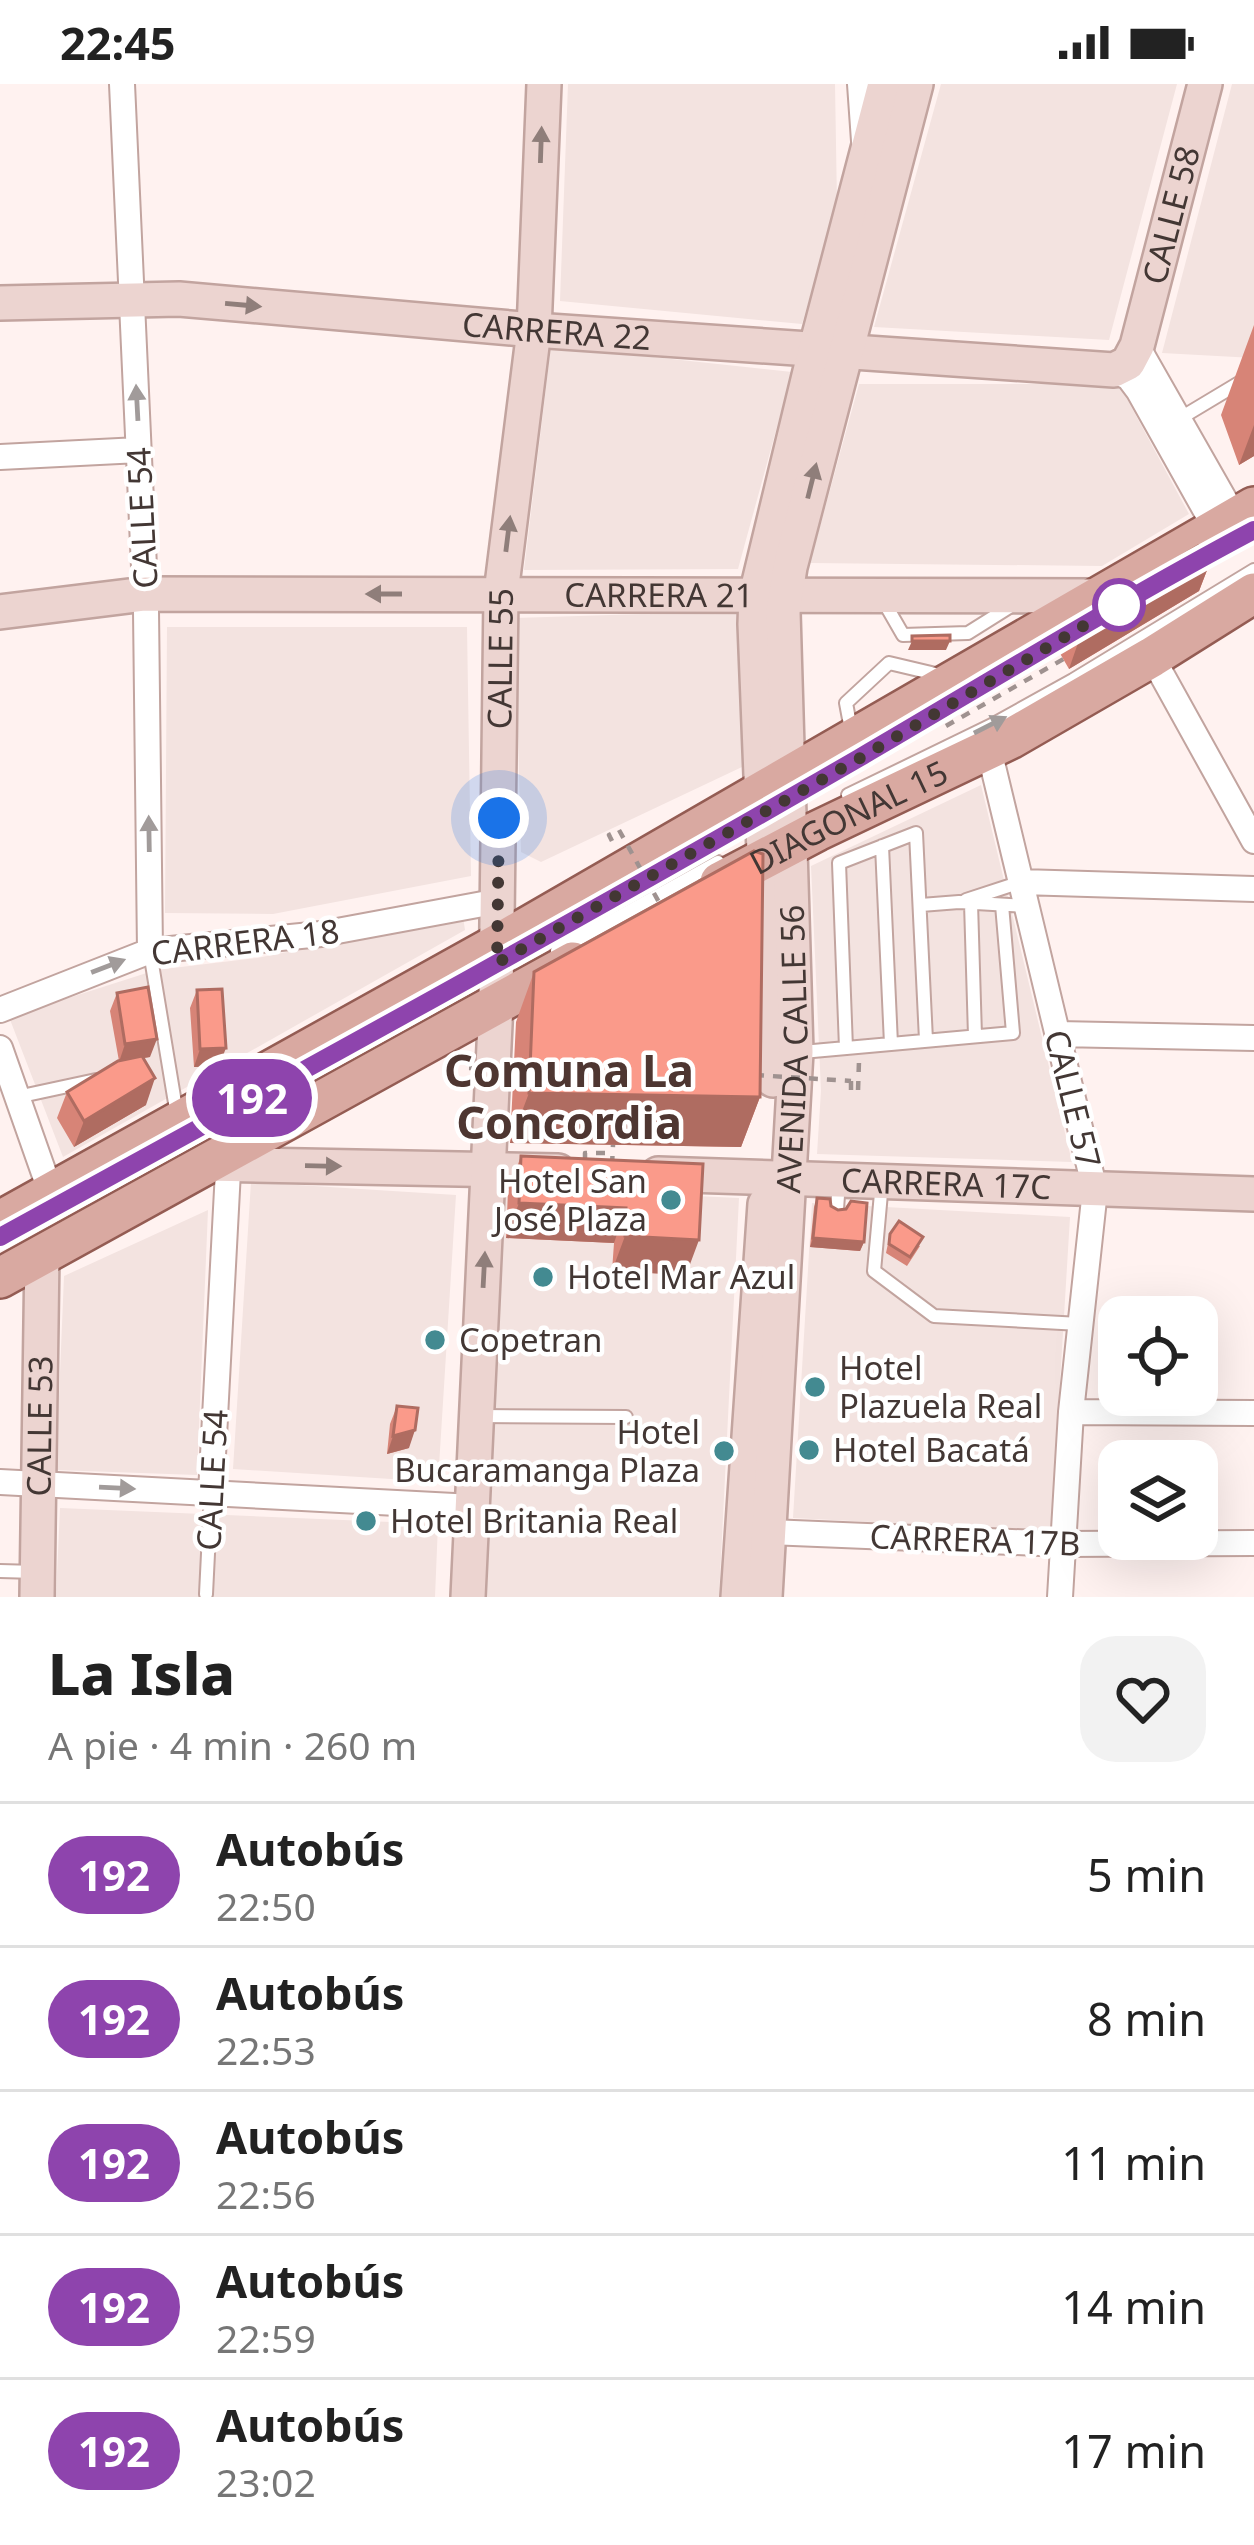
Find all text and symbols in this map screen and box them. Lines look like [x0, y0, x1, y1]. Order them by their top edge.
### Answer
text: 22:45 [60, 12, 176, 73]
one-way arrow [532, 125, 551, 163]
street label: CALLE 58 [1131, 141, 1210, 289]
one-way arrow [225, 295, 262, 314]
street label: CARRERA 22 [460, 301, 653, 360]
one-way arrow [127, 383, 146, 421]
street label: CALLE 54 [115, 446, 168, 590]
one-way arrow [804, 462, 823, 499]
one-way arrow [499, 514, 518, 552]
street label: CARRERA 21 [564, 572, 754, 617]
unlabelled marker [1094, 580, 1144, 630]
one-way arrow [364, 584, 402, 604]
street label: CALLE 55 [476, 588, 523, 730]
one-way arrow [972, 716, 1007, 736]
street label: DIAGONAL 15 [741, 749, 955, 885]
your location [469, 788, 529, 848]
one-way arrow [139, 814, 158, 852]
street label: AVENIDA CALLE 56 [765, 904, 818, 1194]
street label: CARRERA 18 [148, 908, 342, 975]
one-way arrow [91, 955, 127, 974]
street label: CALLE 57 [1035, 1025, 1112, 1173]
district label: Comuna La Concordia [444, 1039, 694, 1152]
line badge: 192 [183, 1059, 321, 1137]
text: 192 [216, 1069, 288, 1126]
one-way arrow [305, 1157, 343, 1176]
street label: CARRERA 17C [840, 1157, 1052, 1209]
place label: Hotel San José Plaza [491, 1158, 647, 1241]
marker: Hotel San José Plaza [658, 1187, 684, 1213]
one-way arrow [475, 1250, 494, 1288]
place label: Hotel Mar Azul [567, 1254, 795, 1299]
marker: Hotel Mar Azul [530, 1264, 556, 1290]
map controls [1098, 1296, 1218, 1560]
button: locate [1098, 1296, 1218, 1416]
place label: Copetran [459, 1317, 603, 1362]
marker: Copetran [422, 1327, 448, 1353]
place label: Hotel Plazuela Real [839, 1345, 1042, 1428]
street label: CALLE 53 [15, 1355, 63, 1497]
marker: Hotel Plazuela Real [802, 1374, 828, 1400]
street label: CALLE 54 [185, 1408, 238, 1552]
place label: Hotel Bucaramanga Plaza [394, 1409, 700, 1492]
place label: Hotel Bacatá [833, 1427, 1030, 1472]
marker: Hotel Bacatá [796, 1437, 822, 1463]
marker: Hotel Bucaramanga Plaza [711, 1438, 737, 1464]
button: layers [1098, 1440, 1218, 1560]
one-way arrow [99, 1479, 137, 1498]
place label: Hotel Britania Real [390, 1498, 678, 1543]
marker: Hotel Britania Real [353, 1508, 379, 1534]
street label: CARRERA 17B [869, 1513, 1081, 1566]
text: La Isla [48, 1634, 235, 1712]
button: heart [1080, 1636, 1206, 1762]
text: A pie · 4 min · 260 m [48, 1718, 417, 1771]
text: Autobús [216, 1818, 404, 1879]
text: 5 min [1087, 1844, 1206, 1905]
text: 192 [78, 1846, 150, 1903]
text: 22:50 [216, 1879, 316, 1932]
text: Autobús [216, 1962, 404, 2023]
text: 8 min [1087, 1988, 1206, 2049]
text: 192 [78, 1990, 150, 2047]
text: 22:53 [216, 2023, 316, 2076]
text: Autobús [216, 2106, 404, 2167]
text: 11 min [1061, 2132, 1206, 2193]
text: 192 [78, 2134, 150, 2191]
text: 22:56 [216, 2167, 316, 2220]
text: Autobús [216, 2250, 404, 2311]
text: 14 min [1061, 2276, 1206, 2337]
text: 192 [78, 2278, 150, 2335]
text: 22:59 [216, 2311, 316, 2364]
text: Autobús [216, 2394, 404, 2455]
text: 17 min [1061, 2420, 1206, 2481]
text: 192 [78, 2422, 150, 2479]
text: 23:02 [216, 2455, 316, 2508]

